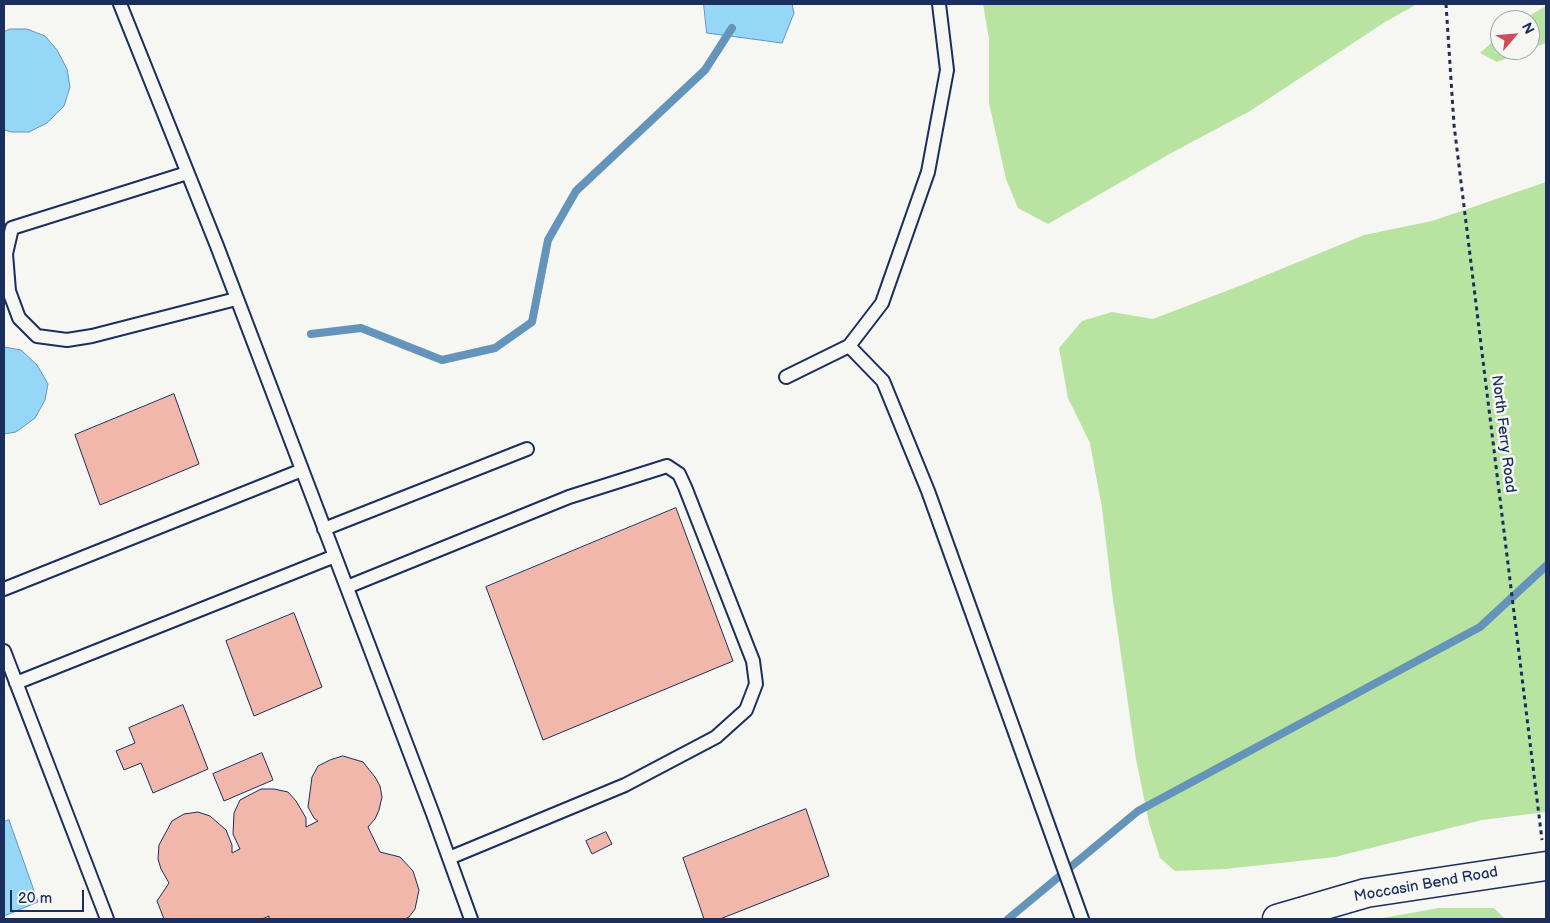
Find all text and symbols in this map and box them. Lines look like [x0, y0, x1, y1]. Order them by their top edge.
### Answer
north arrow [1490, 10, 1540, 60]
text: N [1518, 20, 1538, 37]
street label: North Ferry Road [1487, 374, 1519, 494]
street label: Moccasin Bend Road [1353, 863, 1499, 907]
scale bar [12, 880, 86, 912]
text: 20 m [18, 889, 52, 908]

